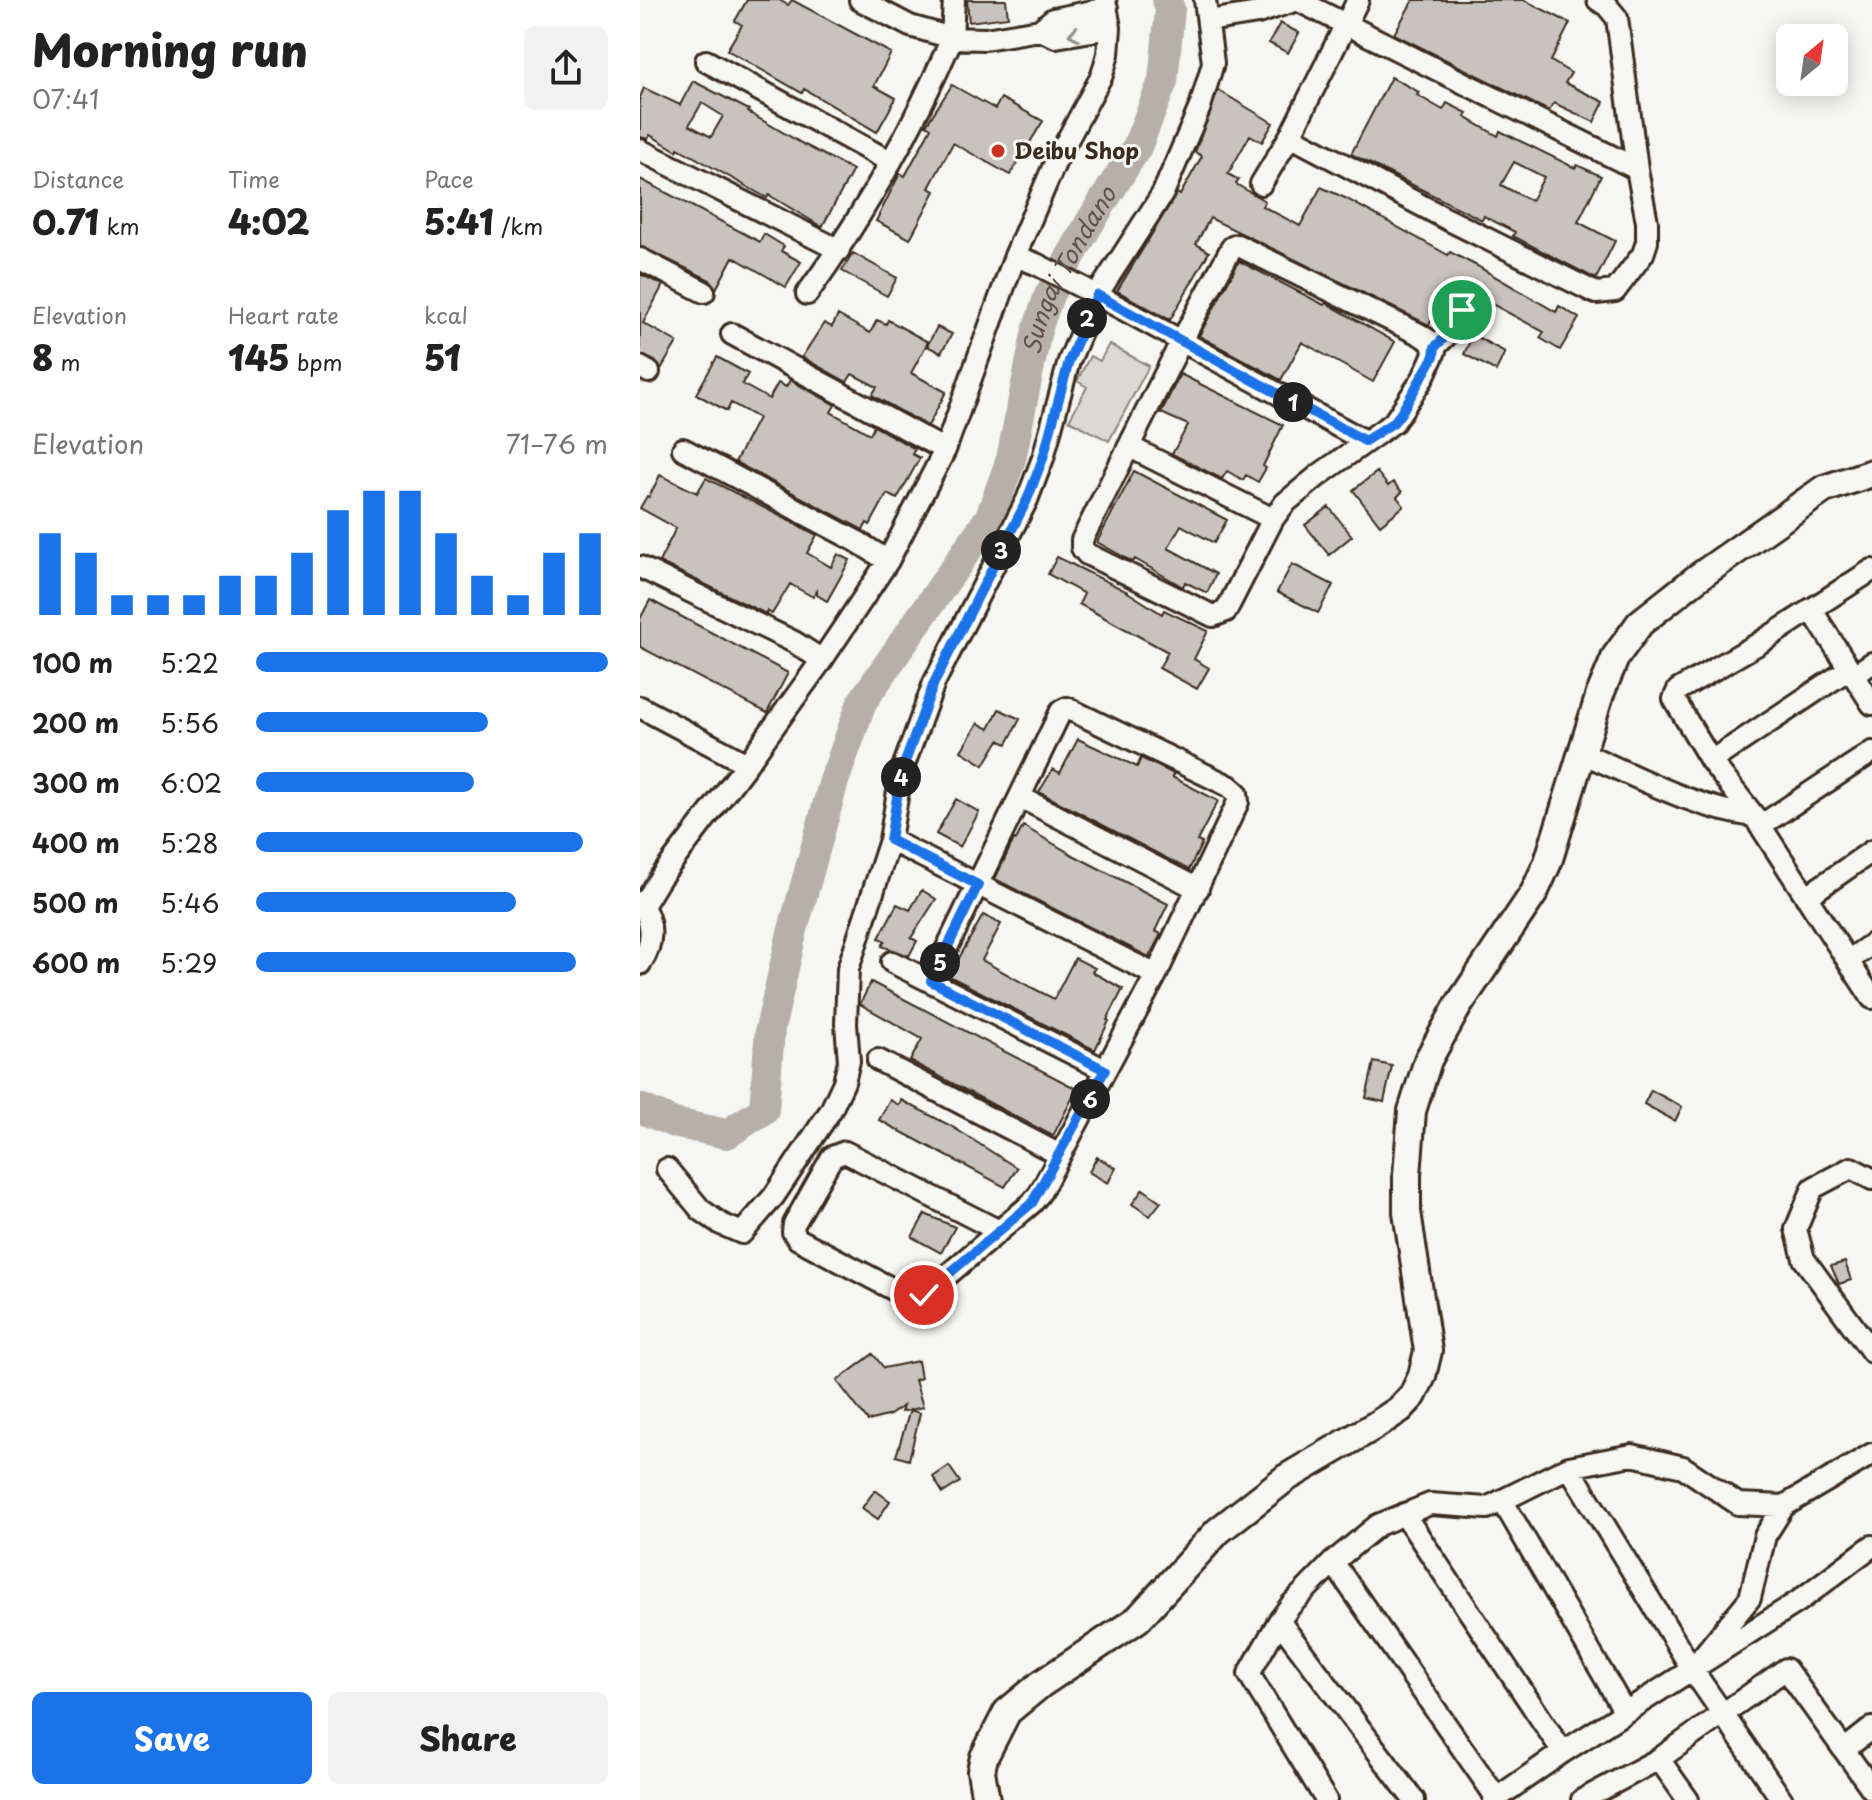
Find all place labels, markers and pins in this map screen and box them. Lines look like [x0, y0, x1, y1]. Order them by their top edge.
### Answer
place label: Deibu Shop [1014, 133, 1139, 166]
marker: Deibu Shop [989, 142, 1007, 160]
pin [1428, 276, 1496, 344]
pin: 2 [1067, 298, 1107, 338]
pin: 1 [1273, 382, 1313, 422]
pin: 3 [981, 530, 1021, 570]
pin: 4 [881, 757, 921, 797]
pin: 5 [920, 942, 960, 982]
pin: 6 [1070, 1079, 1110, 1119]
pin [890, 1261, 958, 1329]

